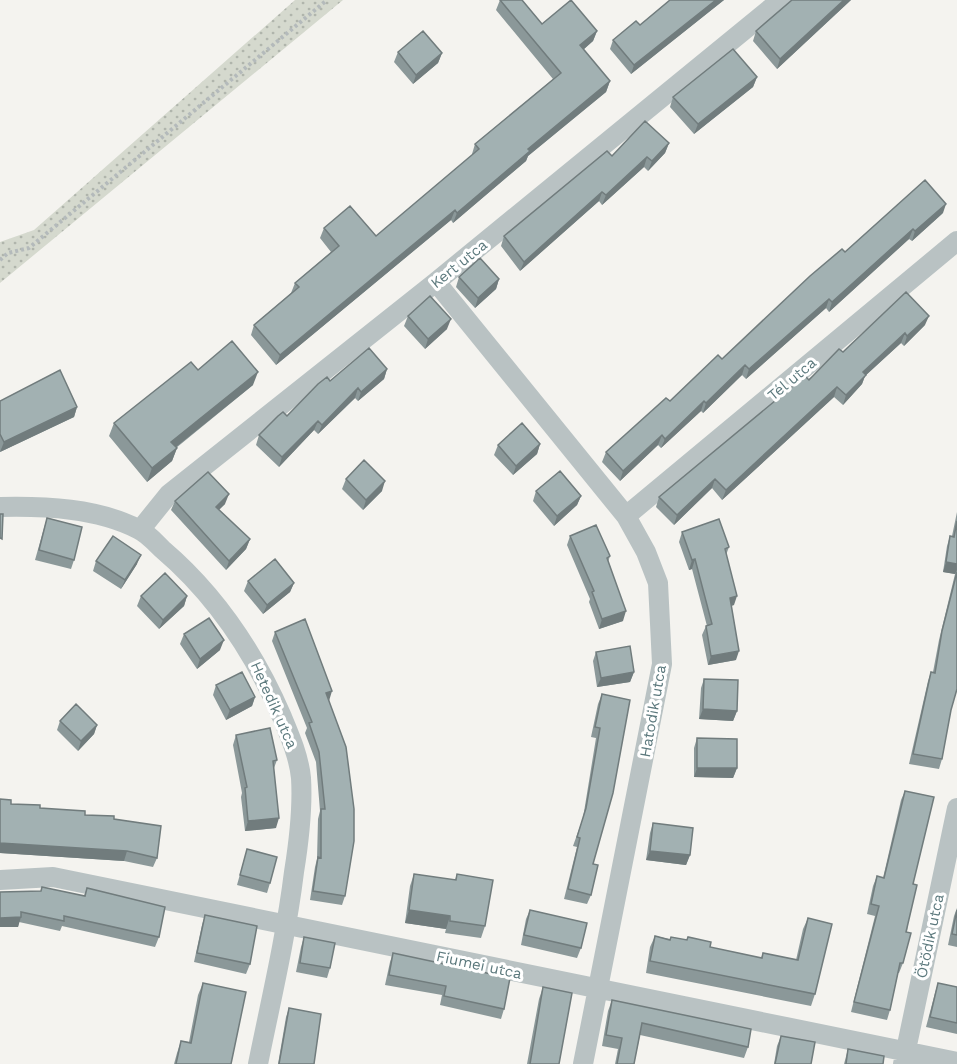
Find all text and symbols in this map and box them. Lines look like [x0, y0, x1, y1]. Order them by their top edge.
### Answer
street label: Kert utca [427, 235, 491, 292]
street label: Tél utca [764, 353, 820, 404]
street label: Hetedik utca [247, 659, 301, 752]
street label: Hatodik utca [636, 663, 670, 759]
street label: Ötödik utca [912, 892, 948, 980]
street label: Fiumei utca [435, 947, 524, 983]

